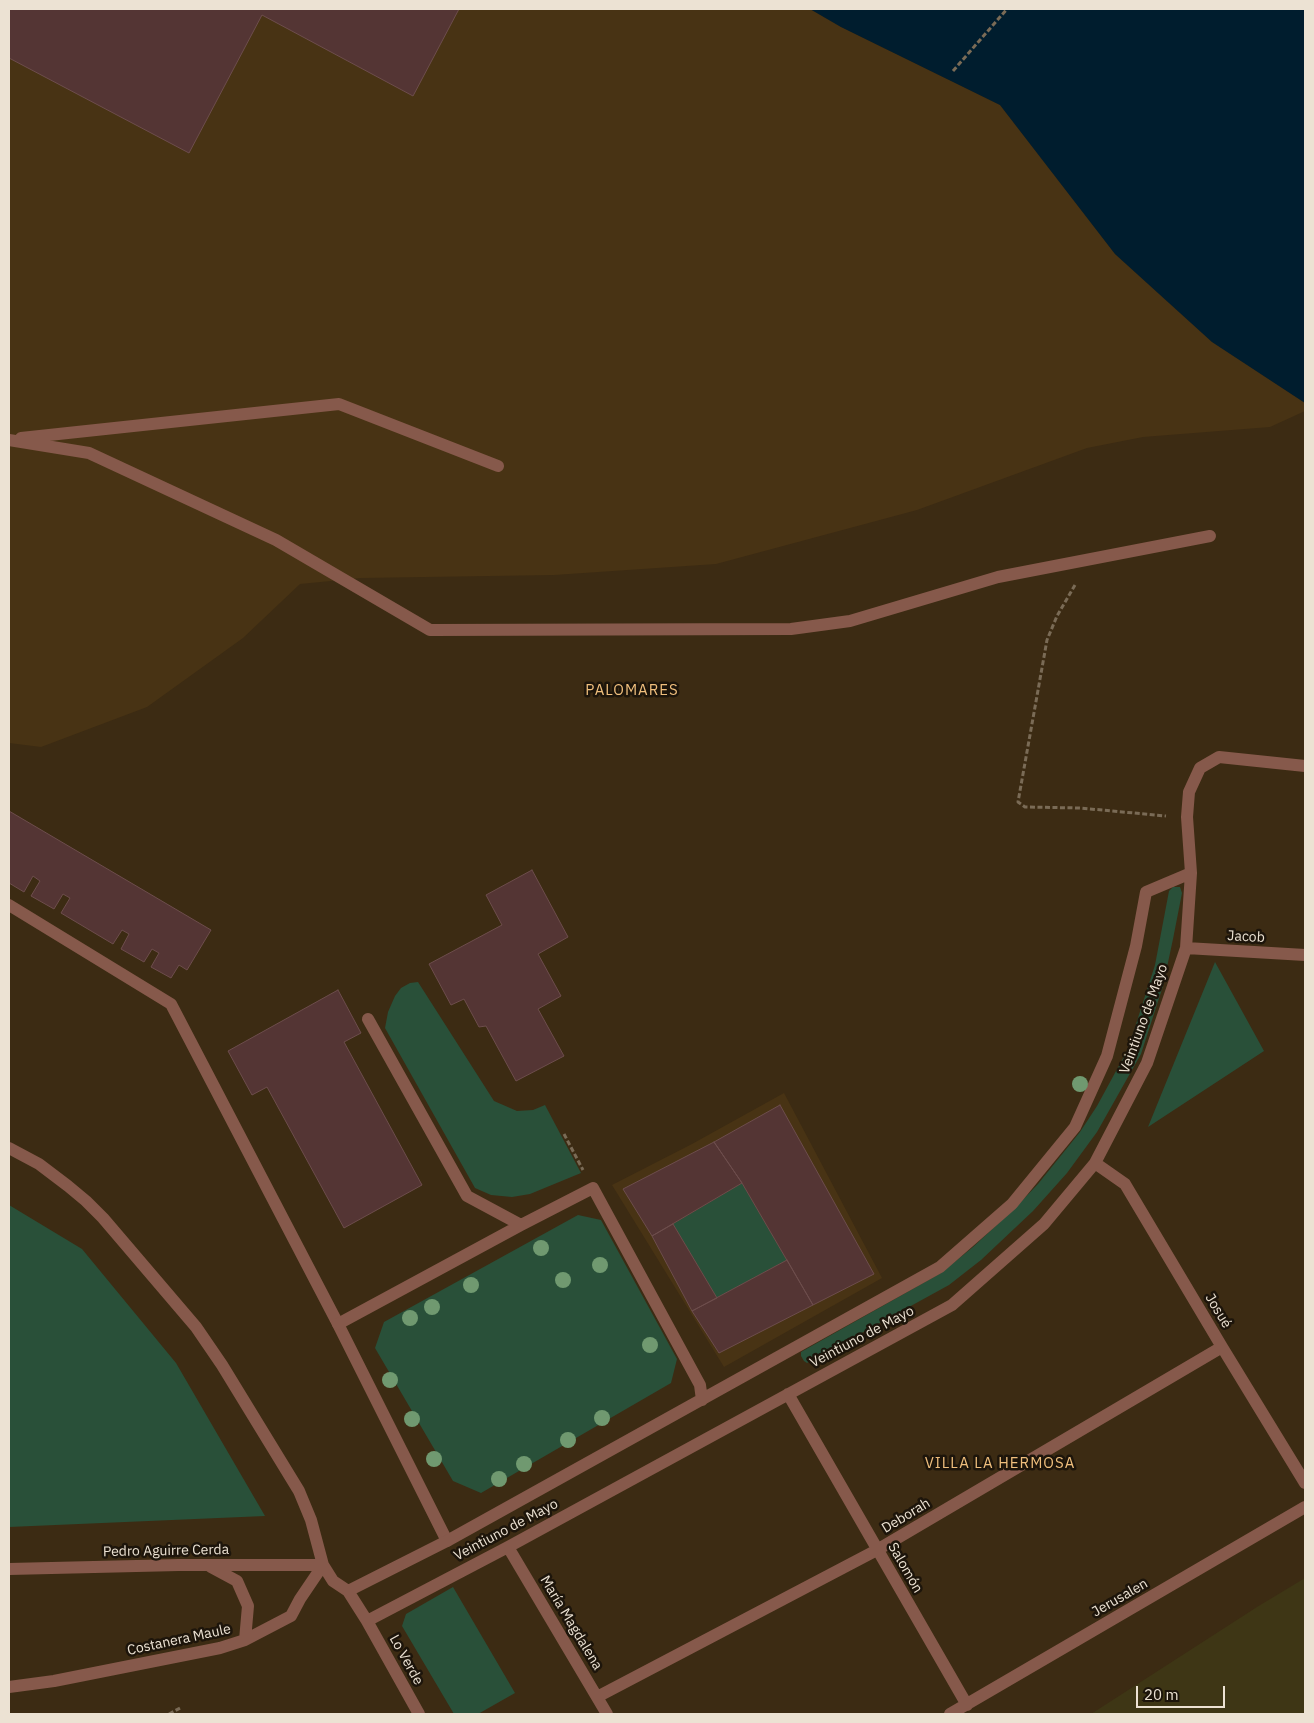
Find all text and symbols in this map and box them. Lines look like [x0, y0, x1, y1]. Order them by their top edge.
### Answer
district label: PALOMARES [584, 682, 680, 700]
street label: Jacob [1227, 928, 1265, 946]
street label: Veintiuno de Mayo [1116, 962, 1172, 1076]
street label: Josué [1201, 1291, 1235, 1331]
street label: Veintiuno de Mayo [807, 1303, 917, 1371]
district label: VILLA LA HERMOSA [923, 1455, 1077, 1473]
street label: Deborah [879, 1495, 933, 1537]
street label: Veintiuno de Mayo [451, 1496, 561, 1564]
street label: Salomón [884, 1540, 926, 1596]
street label: Pedro Aguirre Cerda [103, 1541, 229, 1561]
street label: María Magdalena [536, 1573, 606, 1673]
street label: Jerusalen [1089, 1575, 1151, 1621]
street label: Costanera Maule [126, 1621, 232, 1659]
street label: Lo Verde [385, 1632, 427, 1688]
scale bar [1139, 1676, 1228, 1708]
text: 20 m [1144, 1685, 1179, 1704]

